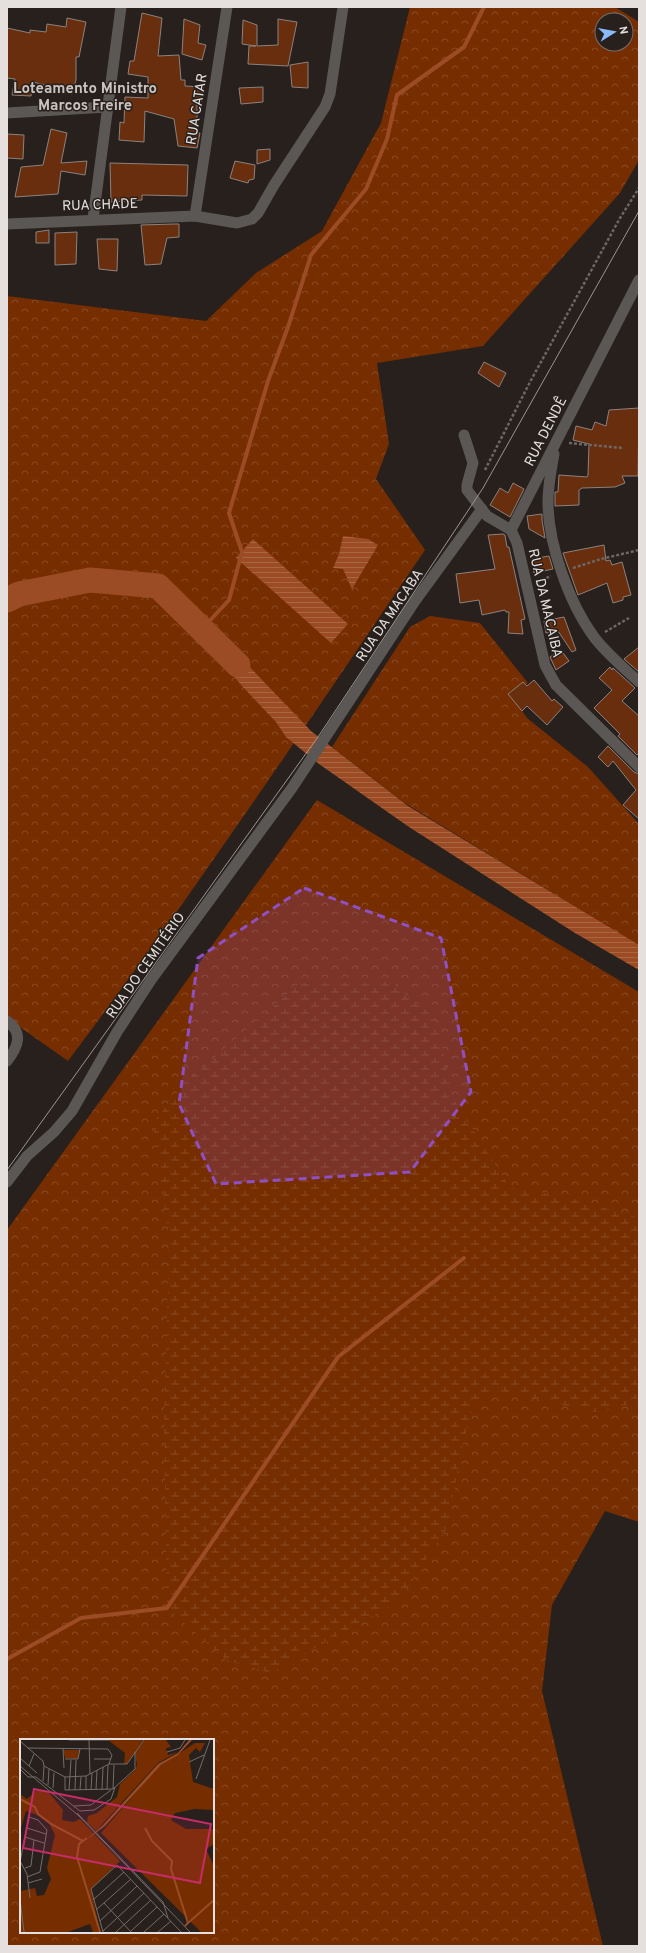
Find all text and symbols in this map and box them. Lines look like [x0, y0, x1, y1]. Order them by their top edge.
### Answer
north arrow [594, 12, 634, 52]
text: N [615, 25, 630, 35]
street label: RUA CATAR [183, 72, 212, 146]
district label: Loteamento Ministro Marcos Freire [13, 80, 157, 116]
street label: RUA CHADE [62, 196, 138, 215]
street label: RUA DENDÊ [521, 394, 571, 469]
street label: RUA DA MACAIBA [524, 547, 565, 660]
street label: RUA DA MACABA [353, 566, 427, 665]
street label: RUA DO CEMITÉRIO [102, 909, 189, 1022]
inset map [20, 1739, 214, 1933]

